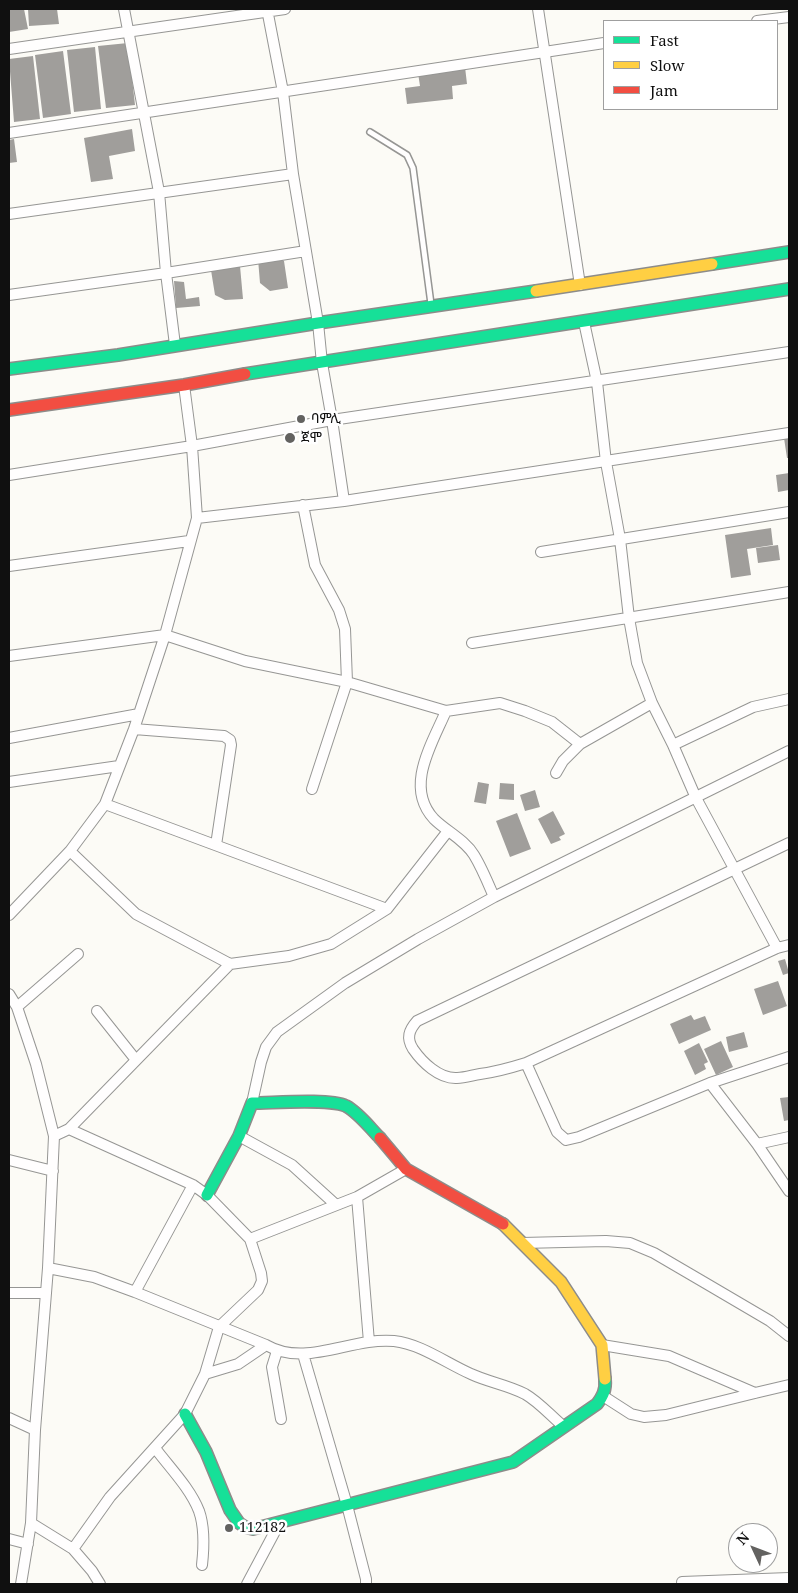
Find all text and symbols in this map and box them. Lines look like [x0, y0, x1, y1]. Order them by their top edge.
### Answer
legend [603, 20, 778, 110]
text: Fast [650, 30, 679, 50]
text: Slow [650, 55, 684, 75]
text: Jam [650, 80, 678, 100]
place label: ባምሊ [311, 411, 341, 427]
marker: ባምሊ [295, 413, 307, 425]
place label: ጀሞ [301, 430, 322, 446]
marker: ጀሞ [283, 431, 297, 445]
place label: 112182 [239, 1520, 286, 1536]
marker: 112182 [223, 1522, 235, 1534]
north arrow [728, 1523, 778, 1573]
text: N [732, 1528, 753, 1549]

